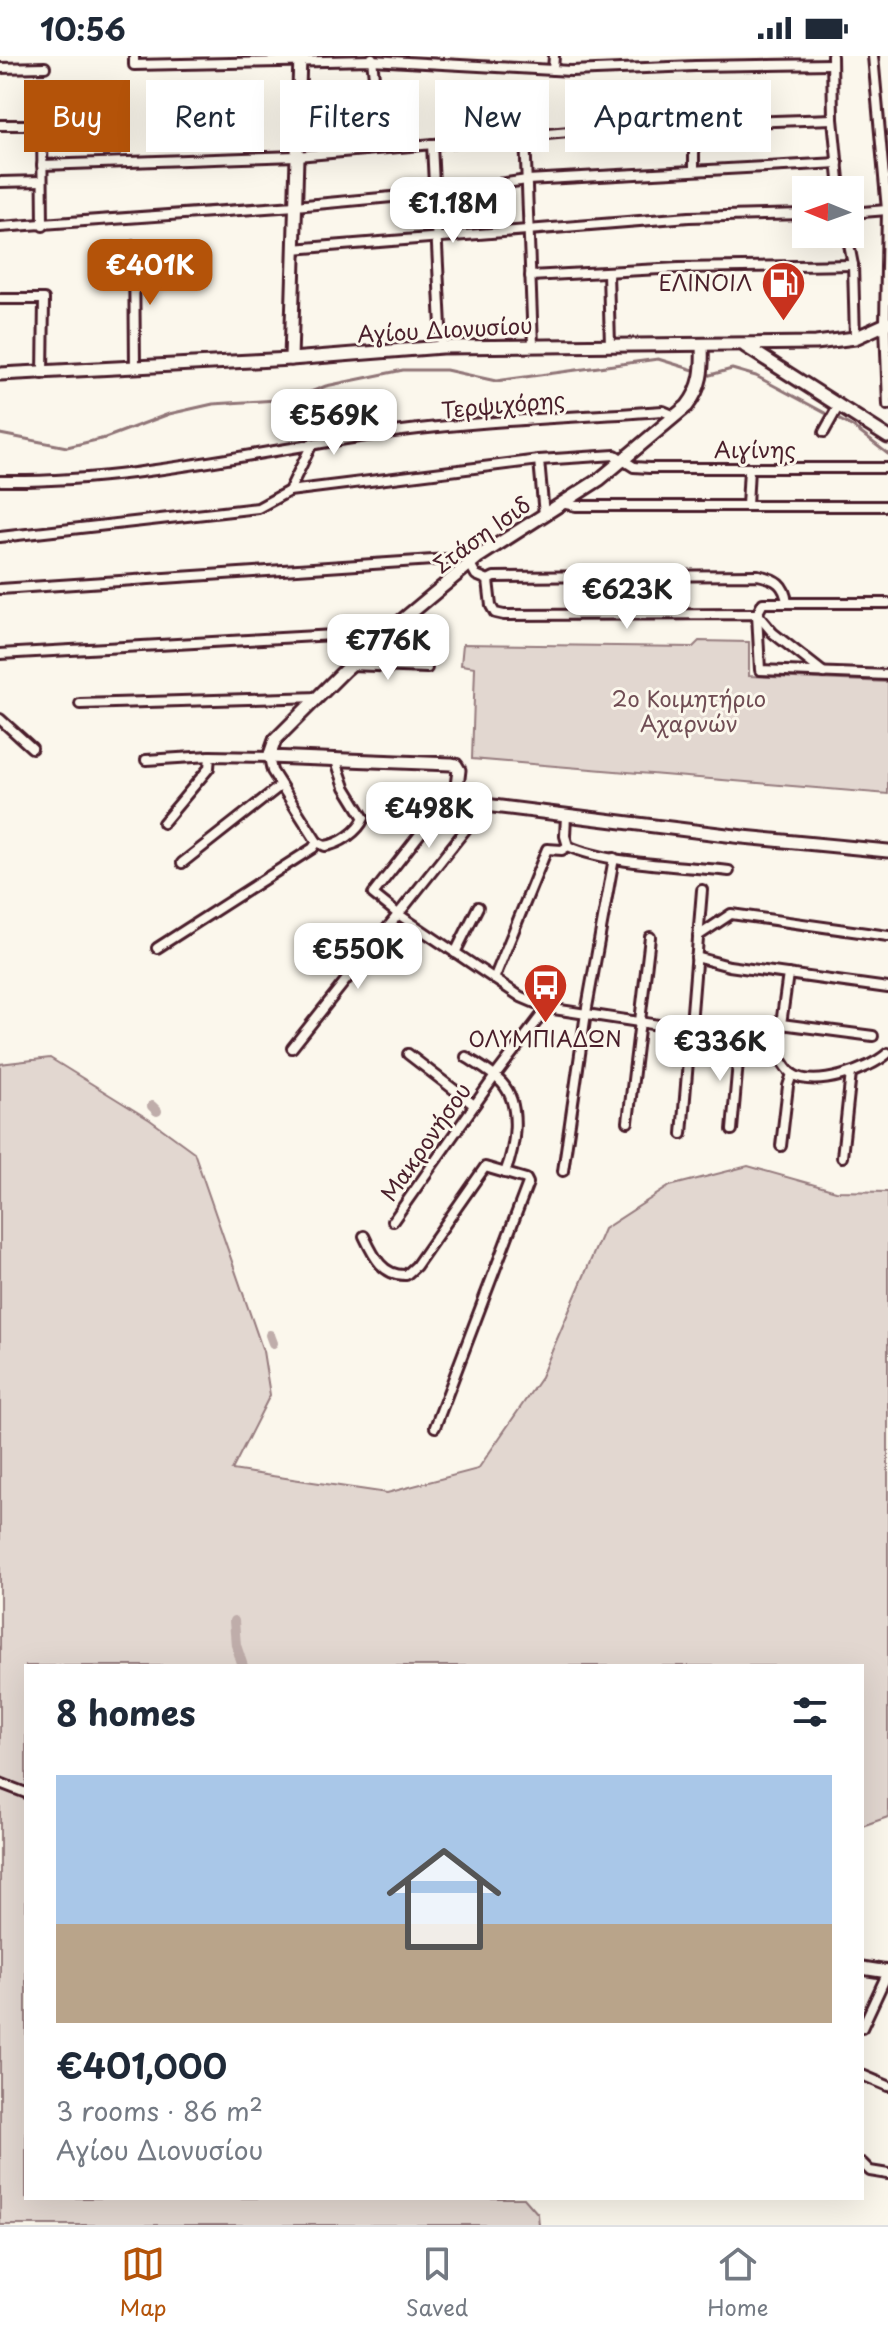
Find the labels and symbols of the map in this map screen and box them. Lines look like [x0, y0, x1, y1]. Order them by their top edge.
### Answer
north arrow [792, 176, 864, 248]
pin: €1.18M [388, 177, 518, 245]
pin: €401K [94, 239, 206, 307]
fuel station icon: ΕΛΙΝΟΙΛ [759, 259, 807, 322]
place label: ΕΛΙΝΟΙΛ [658, 265, 752, 298]
street label: Αγίου Διονυσίου [356, 307, 533, 350]
street label: Τερψιχόρης [440, 382, 566, 425]
pin: €569K [278, 389, 390, 457]
street label: Αιγίνης [714, 432, 796, 465]
street label: Στάση Ισιδ [426, 487, 536, 580]
pin: €623K [571, 563, 683, 631]
pin: €776K [332, 614, 444, 682]
park label: 2ο Κοιμητήριο Αχαρνών [612, 681, 766, 739]
pin: €498K [373, 782, 485, 850]
pin: €550K [302, 923, 414, 991]
bus stop icon: ΟΛΥΜΠΙΑΔΩΝ [521, 962, 569, 1025]
pin: €336K [664, 1015, 776, 1083]
place label: ΟΛΥΜΠΙΑΔΩΝ [468, 1021, 622, 1054]
street label: Μακρονήσου [372, 1075, 478, 1207]

